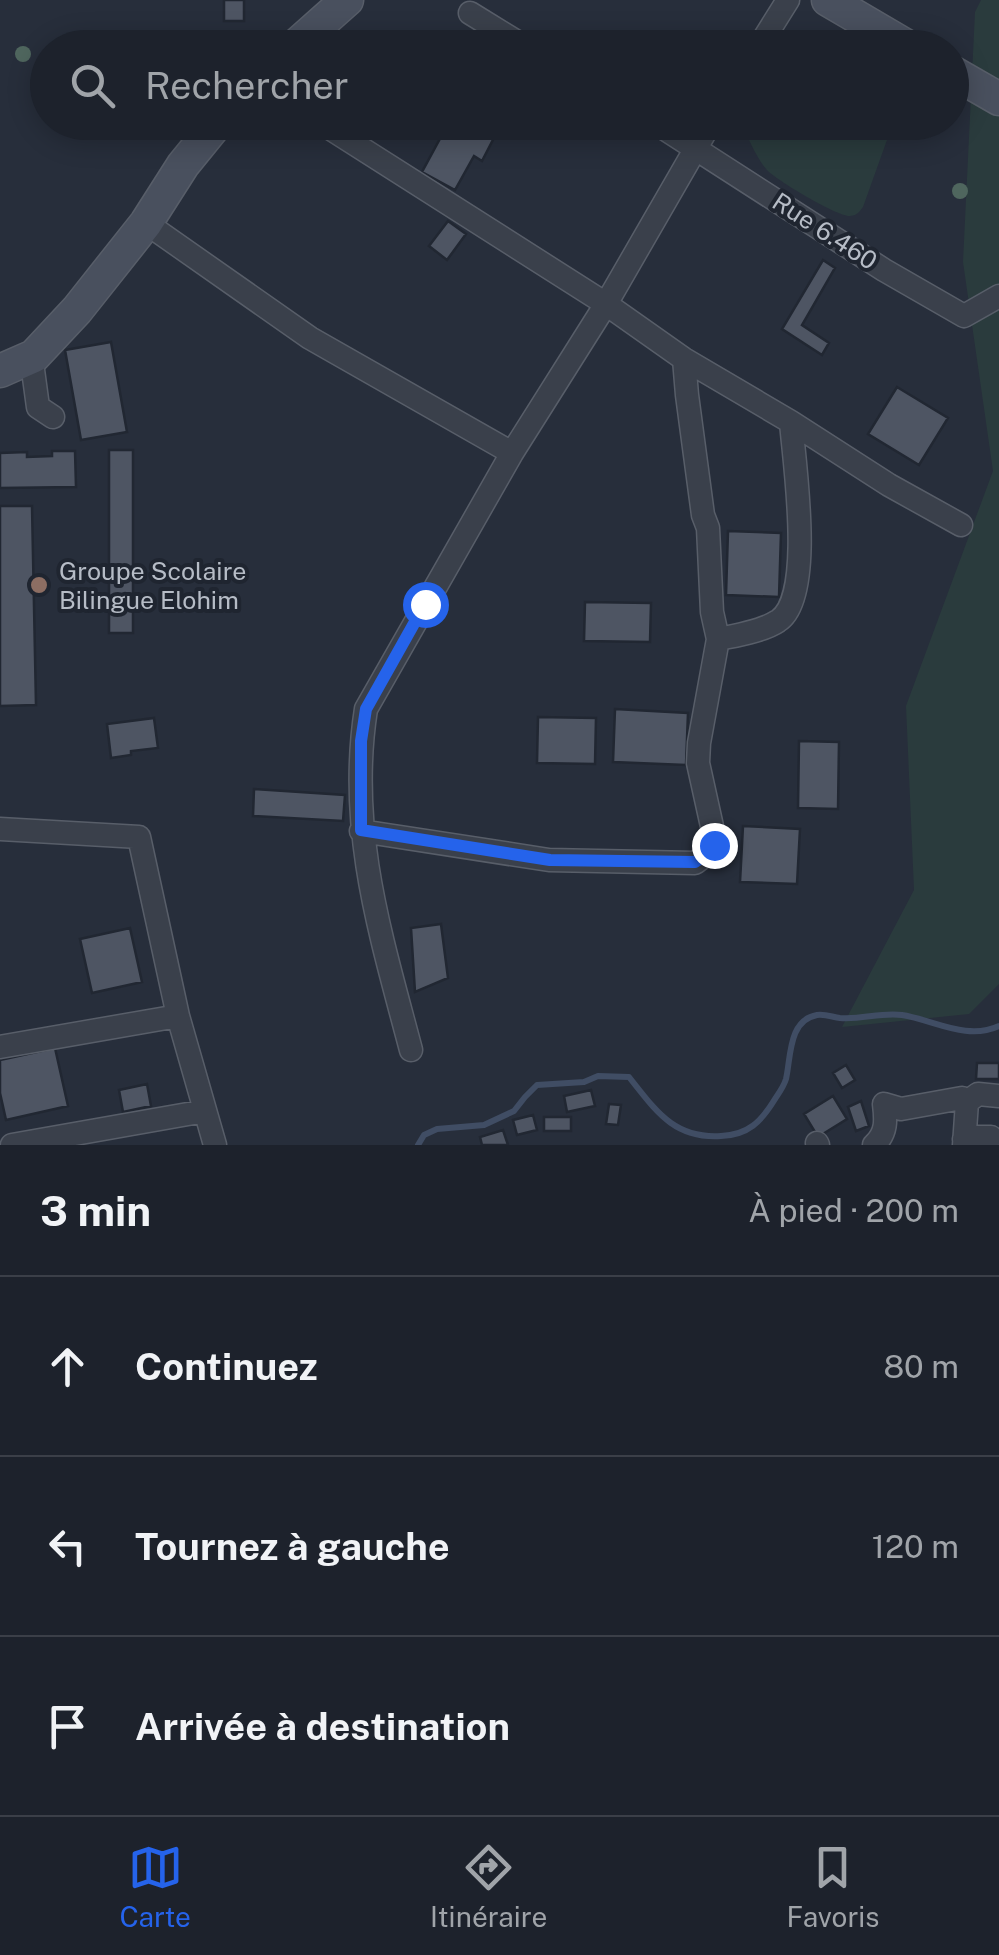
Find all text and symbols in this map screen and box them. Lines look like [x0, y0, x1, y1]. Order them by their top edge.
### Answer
search box [30, 30, 969, 140]
icon: search [65, 58, 120, 113]
text: Rechercher [145, 63, 349, 108]
street label: Rue 6.460 [767, 186, 883, 276]
place label: Groupe Scolaire Bilingue Elohim [59, 556, 246, 615]
marker: Groupe Scolaire Bilingue Elohim [28, 574, 50, 596]
route start [403, 582, 449, 628]
route end [692, 823, 738, 869]
text: 3 min [40, 1186, 151, 1235]
text: À pied · 200 m [748, 1192, 959, 1229]
icon: ahead [40, 1339, 95, 1394]
text: Continuez [135, 1344, 318, 1389]
text: 80 m [883, 1348, 959, 1385]
icon: left [40, 1519, 95, 1574]
text: Tournez à gauche [135, 1524, 450, 1569]
text: 120 m [872, 1528, 959, 1565]
icon: arrive [40, 1699, 95, 1754]
text: Arrivée à destination [135, 1704, 510, 1749]
tab: Carte [119, 1840, 191, 1933]
tab: Itinéraire [430, 1840, 547, 1933]
tab: Favoris [786, 1840, 879, 1933]

